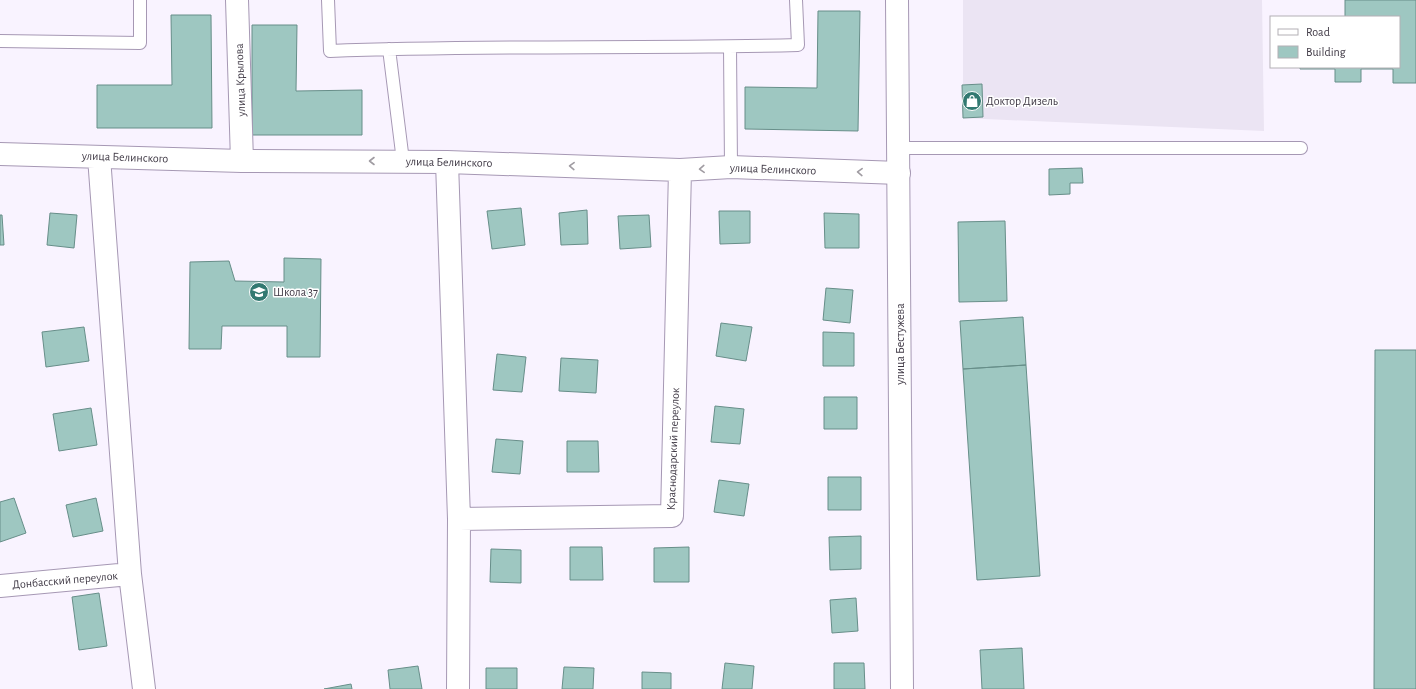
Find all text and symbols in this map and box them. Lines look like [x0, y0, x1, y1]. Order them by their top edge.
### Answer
legend [1270, 16, 1400, 68]
text: Road [1306, 26, 1330, 38]
street label: улица Крылова [233, 43, 248, 118]
text: Building [1306, 46, 1346, 58]
shop icon: Доктор Дизель [961, 90, 983, 112]
place label: Доктор Дизель [986, 95, 1058, 107]
street label: улица Белинского [81, 149, 169, 166]
street label: улица Белинского [405, 155, 493, 170]
one-way arrow [369, 157, 375, 165]
street label: улица Белинского [729, 161, 817, 178]
one-way arrow [569, 162, 575, 170]
one-way arrow [699, 165, 705, 173]
one-way arrow [857, 168, 863, 176]
school or university icon: Школа 37 [248, 281, 270, 303]
place label: Школа 37 [273, 286, 318, 298]
street label: улица Бестужева [894, 303, 907, 386]
street label: Краснодарский переулок [665, 387, 682, 511]
street label: Донбасский переулок [12, 569, 119, 592]

